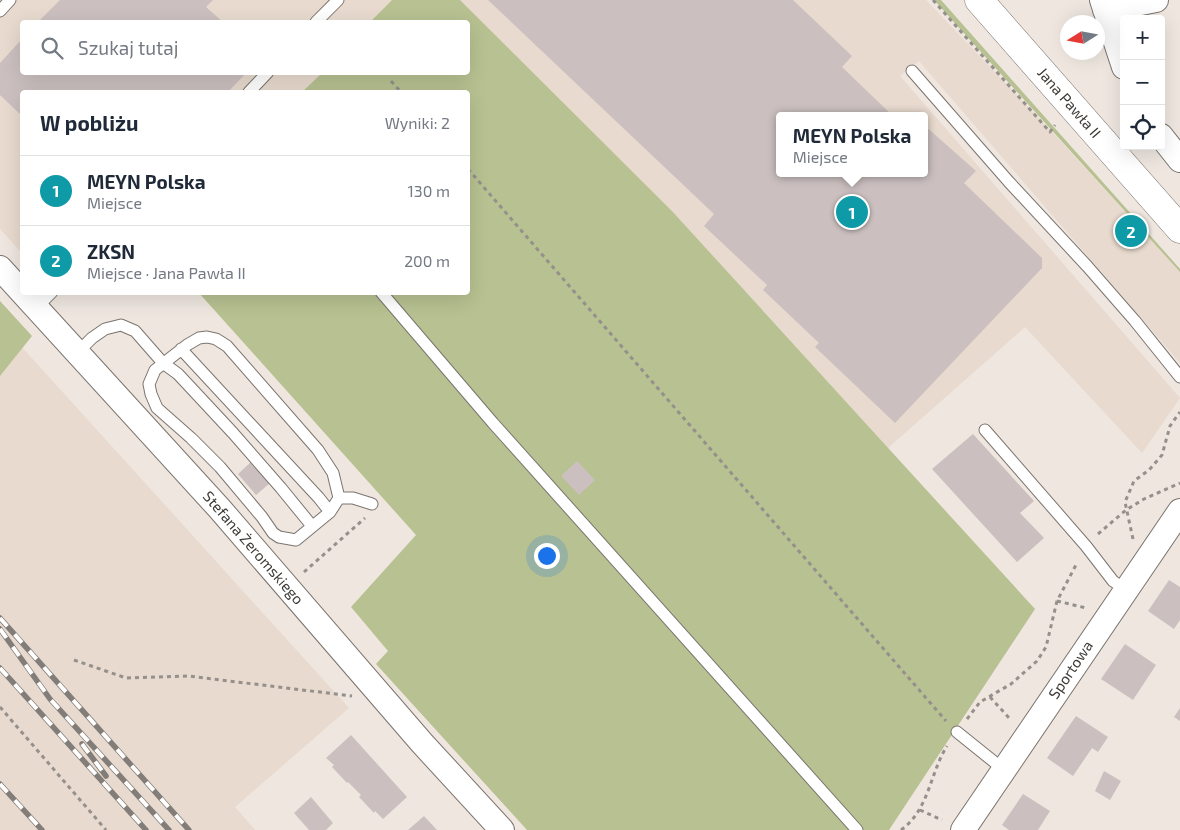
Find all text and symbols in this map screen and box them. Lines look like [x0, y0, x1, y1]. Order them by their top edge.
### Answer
north arrow [1060, 15, 1105, 60]
map controls [1120, 15, 1165, 150]
button: + [1120, 15, 1165, 60]
search box [20, 20, 470, 75]
icon: search [38, 34, 66, 62]
text: Szukaj tutaj [78, 36, 178, 59]
button: − [1120, 60, 1165, 105]
street label: Jana Pawła II [1034, 63, 1105, 141]
button: locate [1120, 105, 1165, 150]
text: W pobliżu [40, 110, 139, 135]
popup [776, 112, 928, 177]
text: Wyniki: 2 [385, 113, 450, 132]
text: MEYN Polska [793, 124, 911, 147]
text: Miejsce [793, 147, 848, 166]
text: MEYN Polska [87, 170, 205, 193]
text: 1 [53, 181, 59, 200]
text: 130 m [408, 181, 450, 200]
text: Miejsce [87, 193, 142, 212]
pin: 1 [836, 193, 868, 231]
pin: 2 [1115, 212, 1147, 250]
text: ZKSN [87, 240, 135, 263]
text: 2 [51, 251, 61, 270]
text: 200 m [404, 251, 450, 270]
text: Miejsce · Jana Pawła II [87, 263, 246, 282]
street label: Stefana Żeromskiego [200, 487, 308, 608]
your location [534, 543, 560, 569]
street label: Sportowa [1044, 637, 1096, 702]

